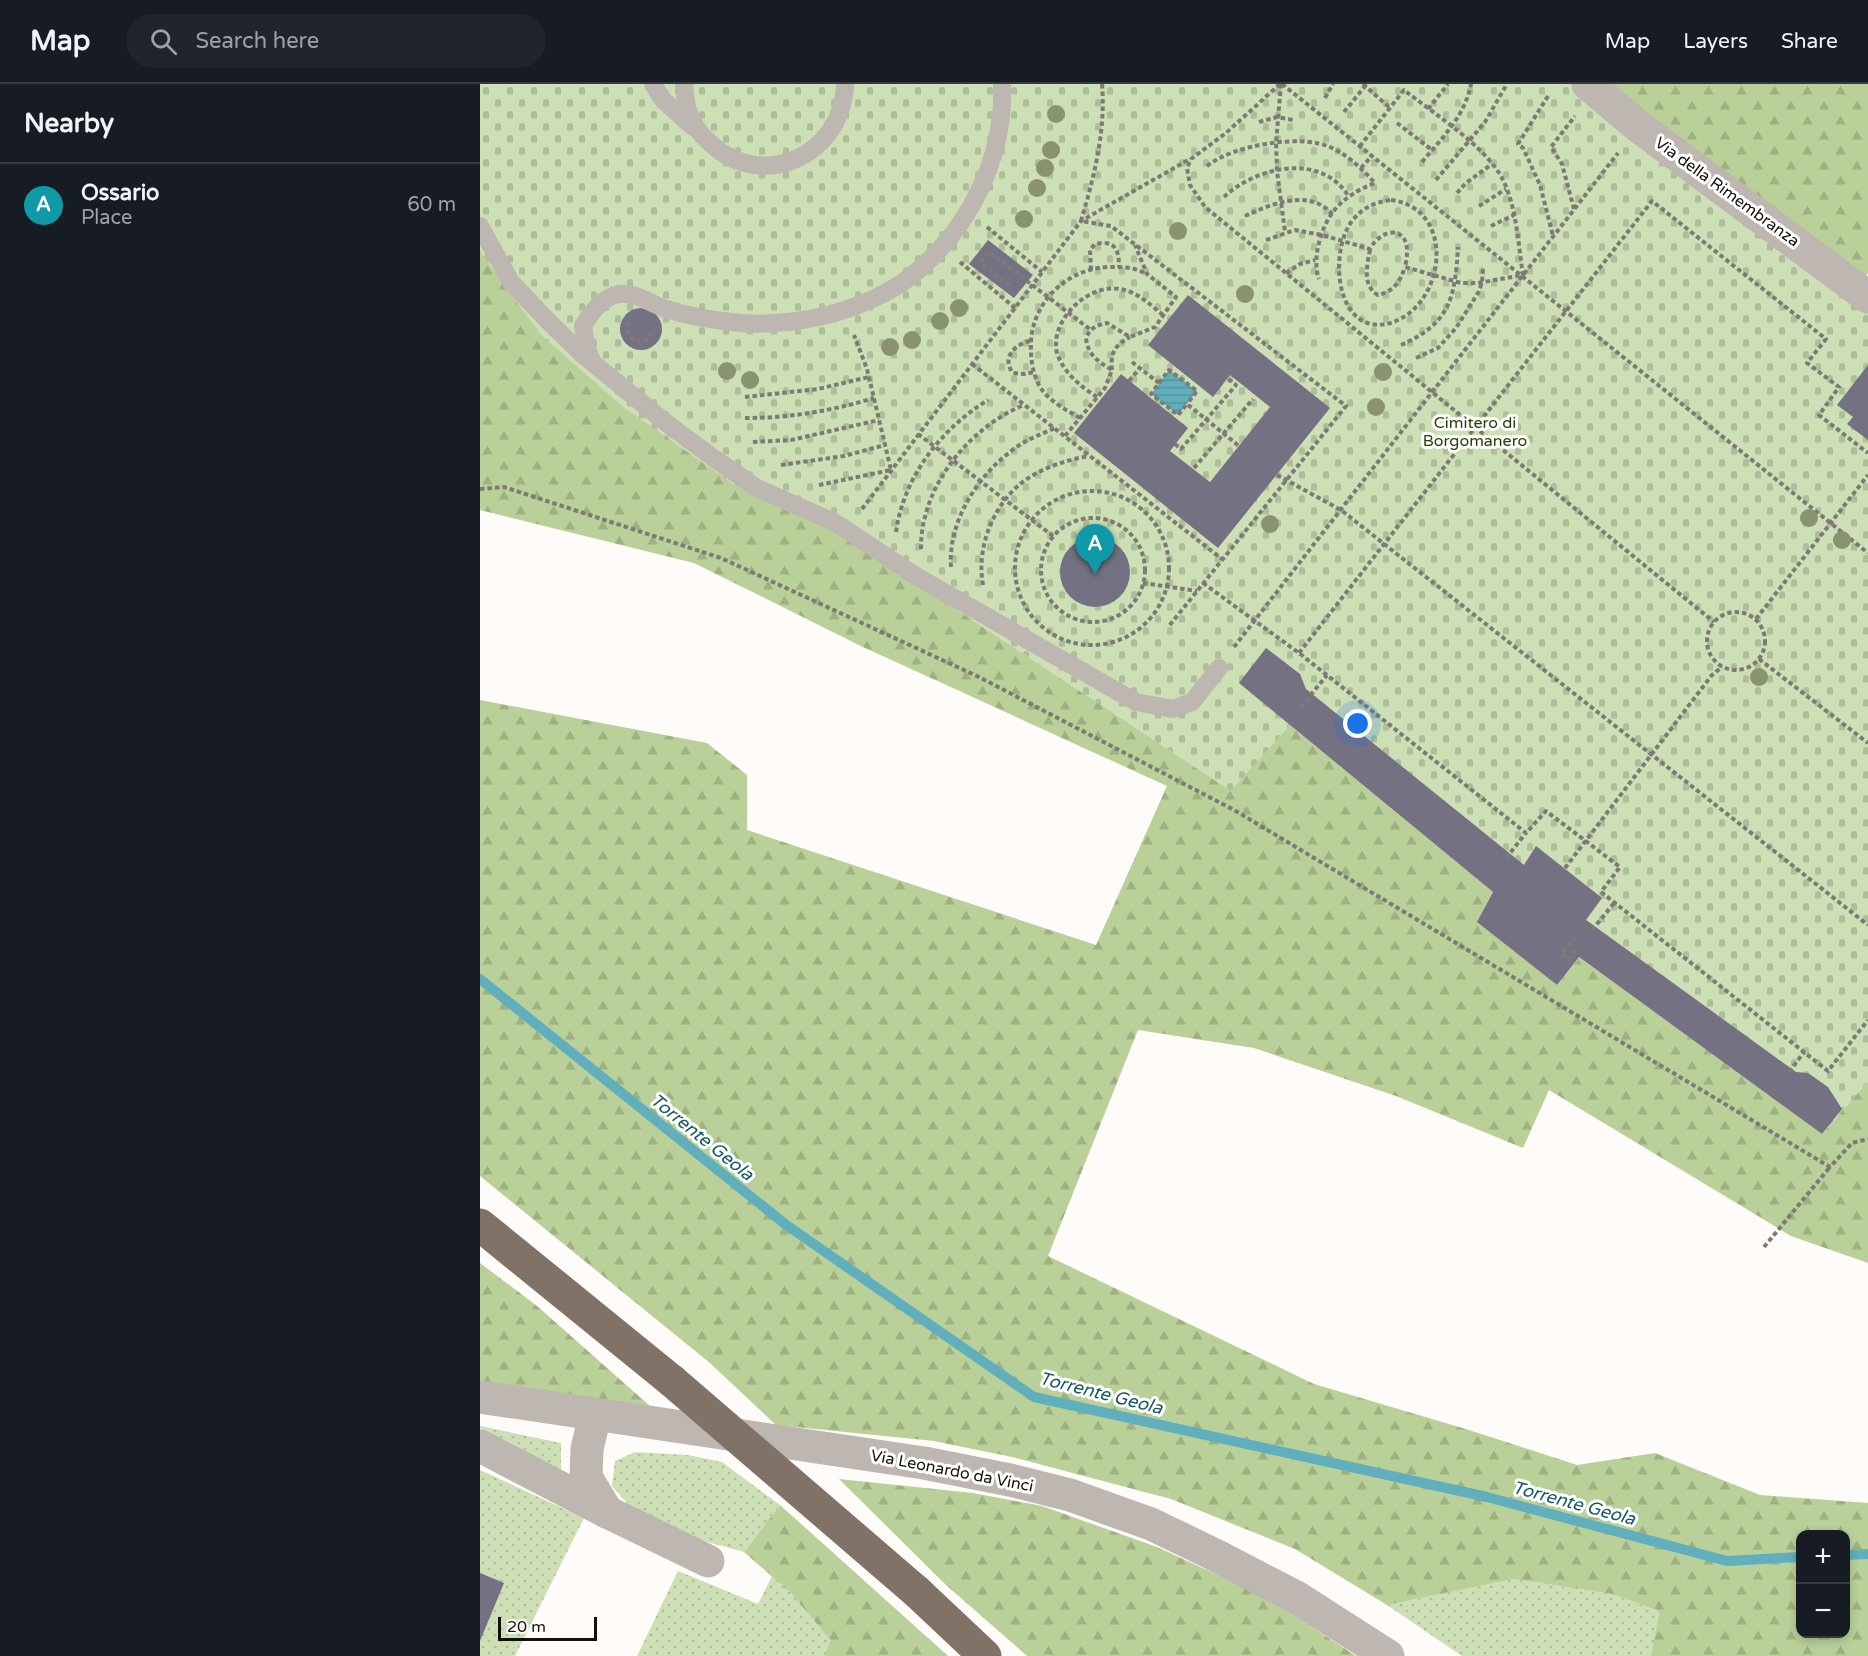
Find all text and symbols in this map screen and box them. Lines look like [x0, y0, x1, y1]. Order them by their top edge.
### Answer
search box [126, 14, 546, 68]
text: Map [30, 24, 90, 58]
icon: search [147, 25, 180, 58]
text: Search here [195, 28, 319, 54]
text: Map [1605, 29, 1650, 54]
text: Layers [1683, 29, 1748, 54]
text: Share [1781, 29, 1838, 54]
text: Nearby [24, 108, 114, 139]
street label: Via della Rimembranza [1651, 133, 1803, 251]
text: Ossario [81, 180, 160, 206]
text: A [36, 193, 51, 217]
text: 60 m [407, 193, 456, 217]
text: Place [81, 206, 132, 230]
park label: Cimitero di Borgomanero [1423, 413, 1527, 451]
pin: A [1076, 524, 1114, 574]
your location [1343, 709, 1372, 738]
water label: Torrente Geola [646, 1089, 759, 1186]
water label: Torrente Geola [1037, 1367, 1166, 1419]
street label: Via Leonardo da Vinci [869, 1445, 1035, 1497]
water label: Torrente Geola [1510, 1476, 1639, 1530]
map controls [1796, 1530, 1850, 1638]
button: + [1796, 1530, 1850, 1584]
button: − [1796, 1584, 1850, 1638]
scale bar [498, 1614, 597, 1642]
text: 20 m [507, 1617, 546, 1637]

